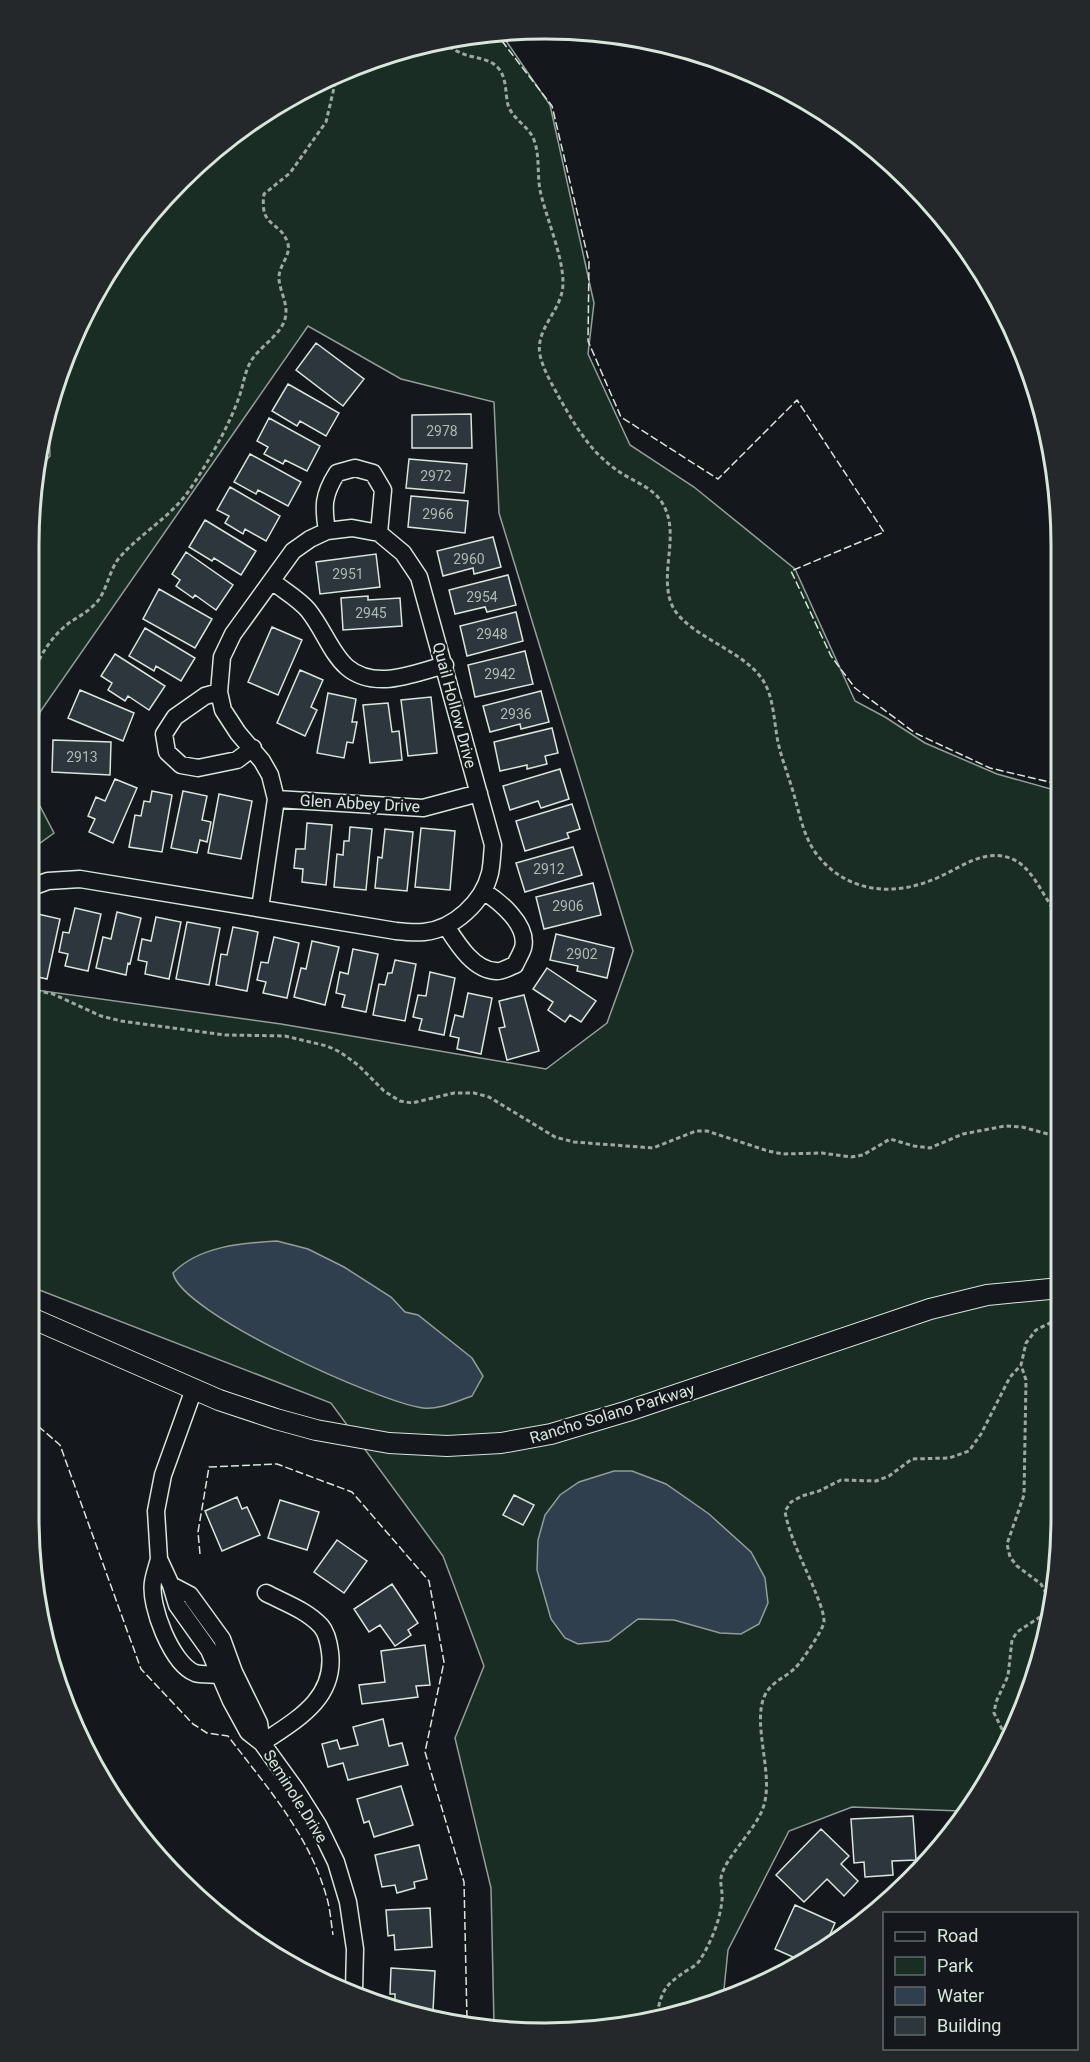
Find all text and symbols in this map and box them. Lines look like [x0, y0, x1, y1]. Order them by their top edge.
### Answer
house number: 2978 [426, 423, 458, 439]
house number: 2972 [420, 468, 452, 484]
house number: 2966 [422, 506, 454, 522]
house number: 2960 [453, 551, 485, 567]
house number: 2951 [332, 566, 364, 582]
house number: 2954 [466, 589, 498, 605]
house number: 2945 [355, 605, 387, 621]
house number: 2948 [476, 626, 508, 642]
street label: Quail Hollow Drive [429, 640, 480, 770]
house number: 2942 [484, 666, 516, 682]
house number: 2936 [500, 706, 532, 722]
house number: 2913 [66, 749, 98, 765]
street label: Glen Abbey Drive [299, 791, 421, 816]
house number: 2912 [533, 861, 565, 877]
house number: 2906 [552, 898, 584, 914]
house number: 2902 [566, 946, 598, 962]
street label: Rancho Solano Parkway [527, 1379, 697, 1448]
street label: Seminole Drive [259, 1746, 332, 1846]
legend [883, 1912, 1078, 2050]
text: Road [937, 1925, 978, 1946]
text: Park [937, 1955, 974, 1976]
text: Water [937, 1985, 984, 2006]
text: Building [937, 2015, 1001, 2036]

